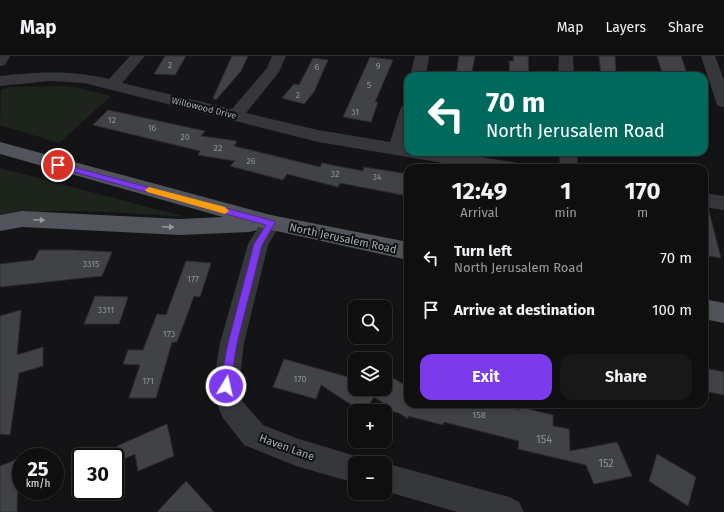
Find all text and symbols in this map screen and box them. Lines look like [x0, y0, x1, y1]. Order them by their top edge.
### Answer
text: Map [20, 16, 57, 39]
text: Map [557, 19, 583, 36]
text: Layers [605, 19, 646, 36]
text: Share [668, 19, 704, 36]
house number: 2 [168, 60, 172, 70]
house number: 9 [376, 61, 381, 71]
house number: 6 [315, 62, 320, 72]
house number: 5 [367, 80, 372, 90]
text: 70 m [486, 86, 545, 119]
icon: left [420, 88, 472, 140]
house number: 2 [296, 90, 300, 100]
street label: Willowood Drive [171, 95, 237, 121]
house number: 31 [351, 107, 359, 117]
house number: 12 [108, 115, 116, 125]
text: North Jerusalem Road [486, 120, 665, 142]
house number: 16 [148, 123, 157, 133]
house number: 20 [180, 132, 190, 142]
house number: 22 [214, 143, 222, 153]
pin [41, 148, 75, 182]
icon: arrive [47, 154, 69, 176]
house number: 26 [246, 156, 256, 166]
house number: 32 [331, 169, 339, 179]
house number: 34 [372, 172, 382, 182]
text: 12:49 [451, 177, 507, 205]
text: 1 [560, 177, 571, 205]
text: 170 [624, 177, 661, 205]
text: Arrival [460, 205, 498, 220]
text: min [555, 205, 577, 220]
text: m [637, 205, 648, 220]
one-way arrow [33, 217, 46, 223]
street label: North Jerusalem Road [288, 221, 398, 256]
one-way arrow [162, 223, 174, 230]
text: Turn left [454, 242, 512, 260]
icon: left [420, 247, 442, 269]
text: 70 m [660, 249, 692, 267]
house number: 3315 [82, 259, 100, 269]
text: North Jerusalem Road [454, 260, 583, 275]
house number: 177 [187, 274, 199, 284]
icon: arrive [420, 299, 442, 321]
map controls [348, 300, 392, 500]
button: search [348, 300, 392, 344]
text: Arrive at destination [454, 301, 595, 319]
text: 100 m [652, 301, 692, 319]
house number: 3311 [98, 305, 114, 315]
house number: 173 [163, 329, 175, 339]
button: layers [348, 352, 392, 396]
button: Exit [420, 354, 552, 400]
button: Share [560, 354, 692, 400]
position arrow [205, 365, 247, 407]
house number: 170 [294, 374, 306, 384]
house number: 171 [142, 376, 154, 386]
button: + [348, 404, 392, 448]
house number: 158 [472, 410, 486, 420]
street label: Haven Lane [257, 431, 316, 463]
house number: 154 [536, 433, 552, 446]
speed limit sign: 30 [72, 448, 124, 500]
button: − [348, 456, 392, 500]
text: 25 [27, 457, 49, 481]
house number: 152 [598, 457, 614, 470]
text: km/h [26, 478, 50, 490]

